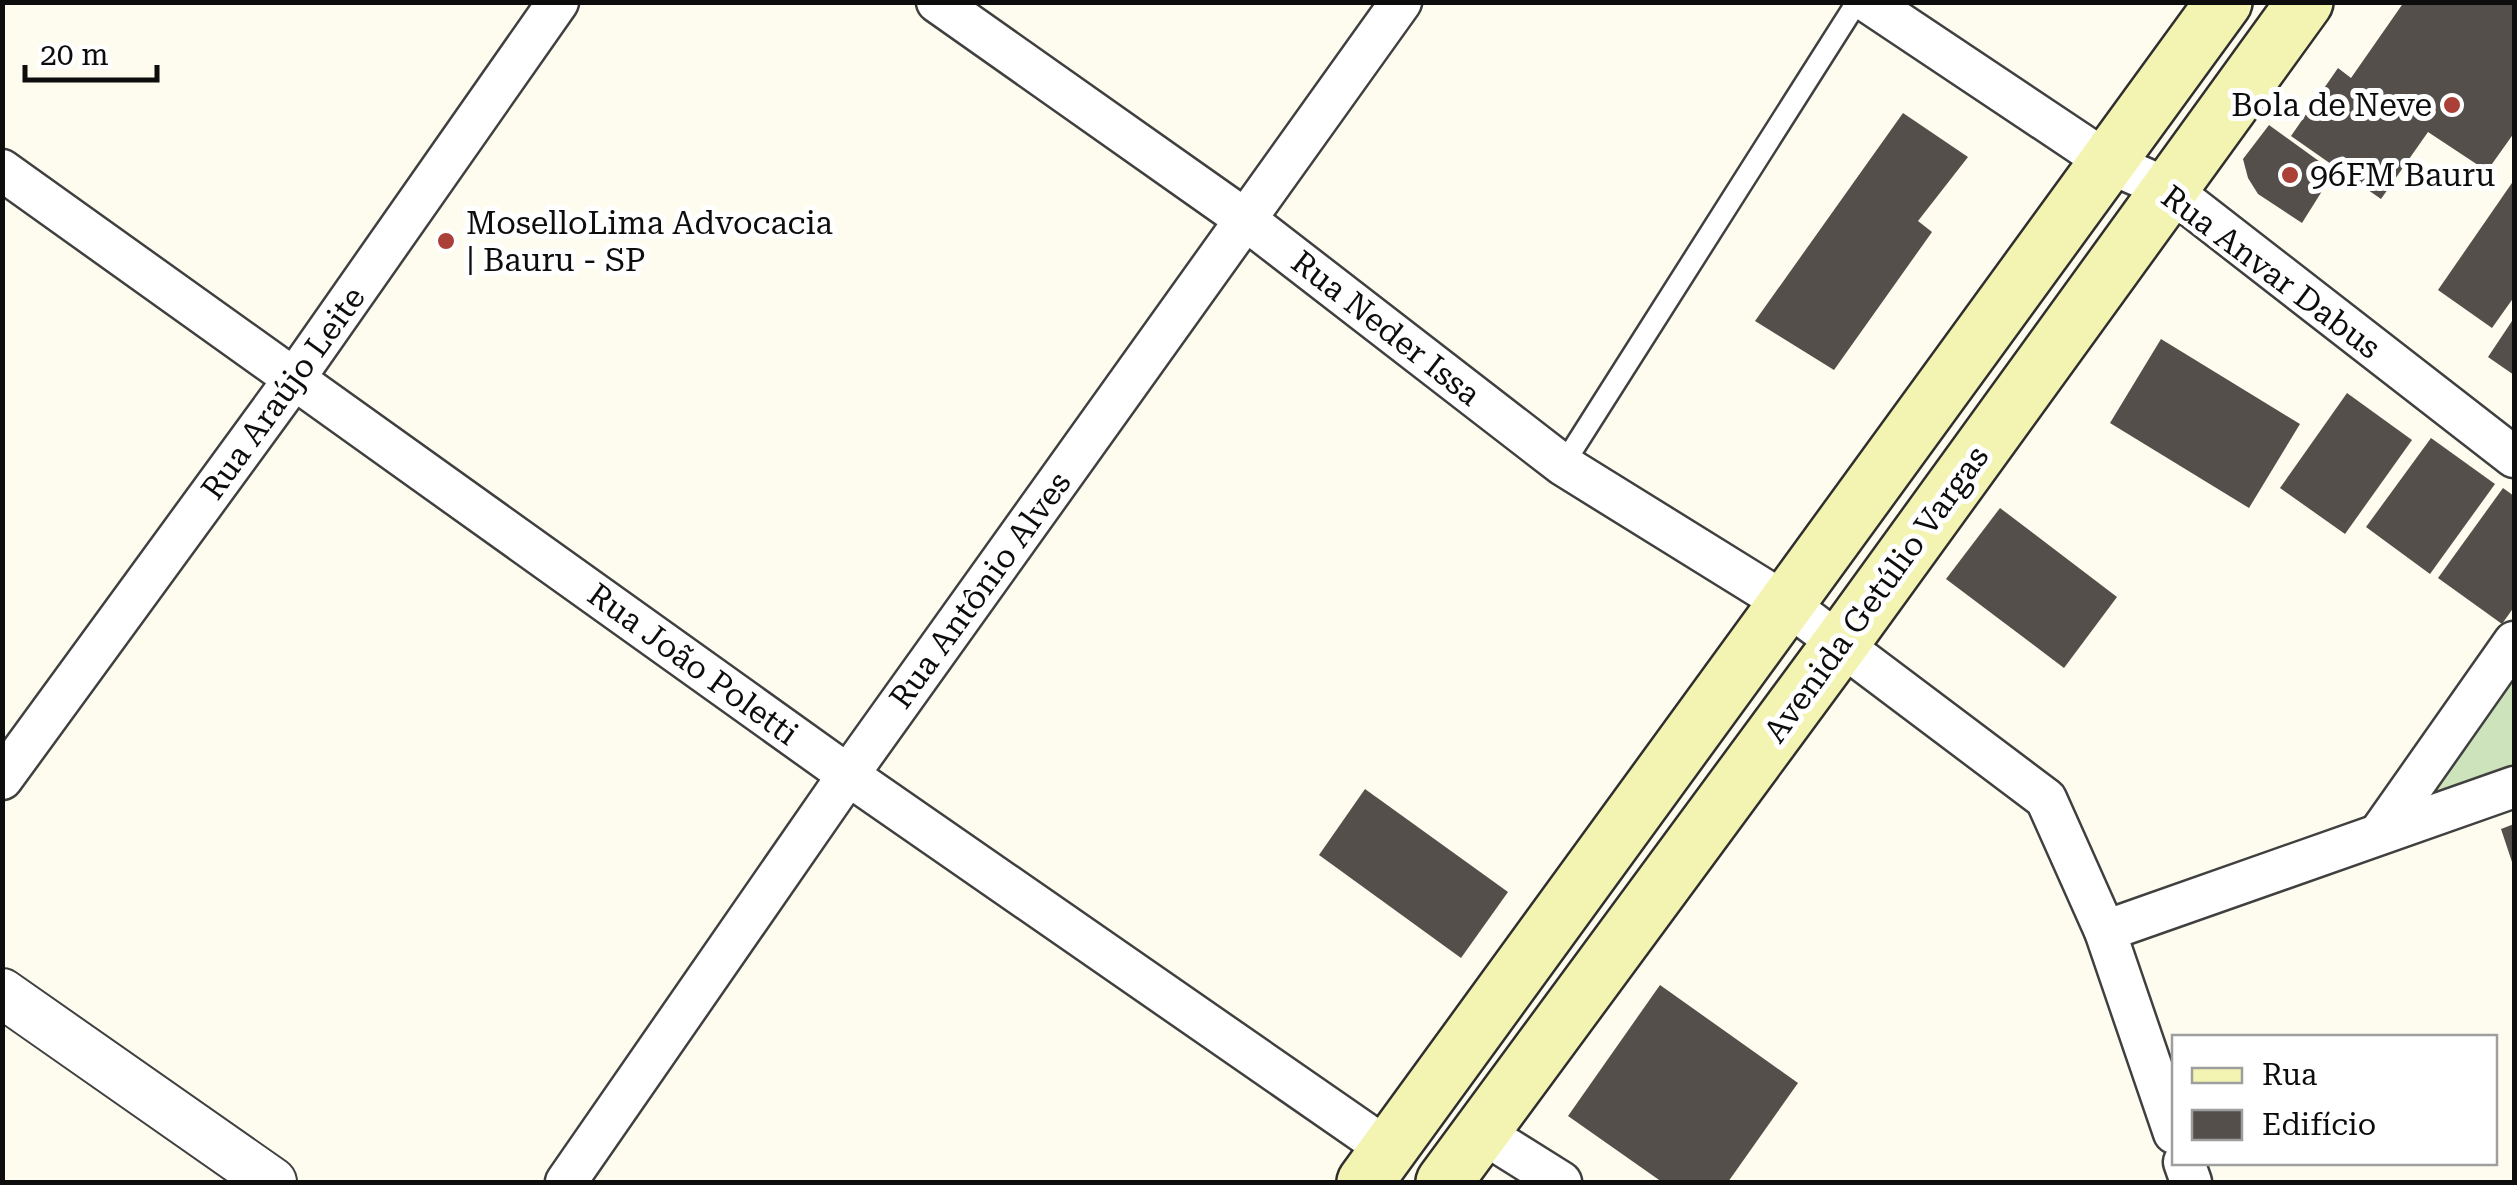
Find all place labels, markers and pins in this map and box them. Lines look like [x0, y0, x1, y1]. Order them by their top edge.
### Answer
place label: Bola de Neve [2231, 86, 2432, 124]
marker: Bola de Neve [2441, 94, 2463, 116]
place label: 96FM Bauru [2310, 156, 2495, 194]
marker: 96FM Bauru [2279, 164, 2301, 186]
place label: MoselloLima Advocacia | Bauru - SP [466, 204, 833, 279]
marker: MoselloLima Advocacia | Bauru - SP [435, 230, 457, 252]

